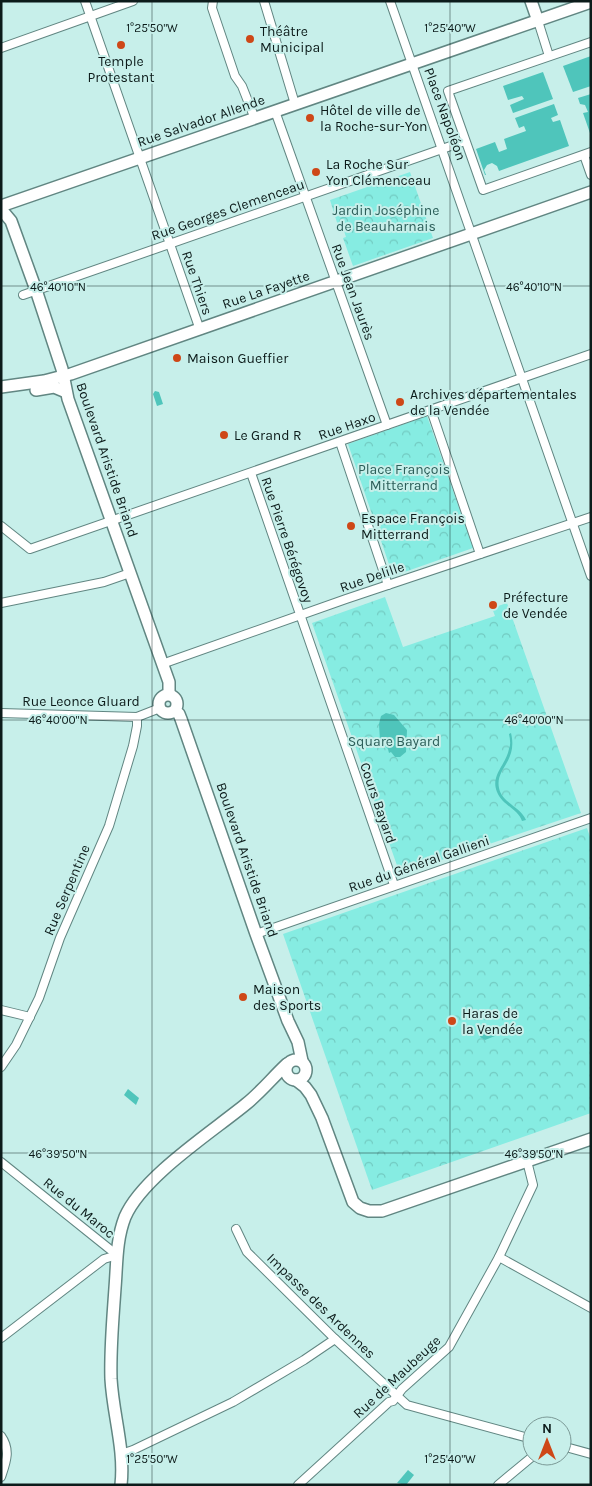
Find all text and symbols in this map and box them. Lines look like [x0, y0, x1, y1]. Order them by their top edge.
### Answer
text: 1°25'50"W [126, 21, 178, 35]
text: 1°25'40"W [424, 21, 476, 35]
place label: Théâtre Municipal [260, 23, 324, 56]
marker: Théâtre Municipal [244, 33, 256, 45]
marker: Temple Protestant [115, 39, 127, 51]
place label: Temple Protestant [88, 53, 154, 86]
street label: Place Napoléon [420, 65, 470, 163]
street label: Rue Salvador Allende [135, 91, 267, 151]
place label: Hôtel de ville de la Roche-sur-Yon [320, 102, 428, 135]
marker: Hôtel de ville de la Roche-sur-Yon [304, 112, 316, 124]
place label: La Roche Sur Yon Clémenceau [326, 156, 431, 189]
marker: La Roche Sur Yon Clémenceau [310, 166, 322, 178]
street label: Rue Georges Clemenceau [149, 176, 307, 244]
park label: Jardin Joséphine de Beauharnais [333, 202, 439, 235]
street label: Rue Jean Jaurès [328, 241, 378, 343]
street label: Rue Thiers [178, 249, 216, 317]
street label: Rue La Fayette [220, 267, 312, 313]
text: 46°40'10"N [30, 280, 86, 294]
text: 46°40'10"N [506, 280, 562, 294]
place label: Maison Gueffier [187, 350, 289, 367]
marker: Maison Gueffier [171, 352, 183, 364]
street label: Boulevard Aristide Briand [72, 380, 142, 540]
place label: Archives départementales de la Vendée [410, 386, 577, 419]
marker: Archives départementales de la Vendée [394, 396, 406, 408]
street label: Rue Haxo [316, 408, 378, 444]
place label: Le Grand R [234, 427, 302, 444]
marker: Le Grand R [218, 429, 230, 441]
park label: Place François Mitterrand [358, 461, 450, 494]
street label: Rue Pierre Bérégovoy [257, 475, 317, 606]
place label: Espace François Mitterrand [361, 510, 465, 543]
marker: Espace François Mitterrand [345, 520, 357, 532]
street label: Rue Delille [337, 558, 407, 596]
place label: Préfecture de Vendée [503, 589, 568, 622]
marker: Préfecture de Vendée [487, 599, 499, 611]
street label: Rue Leonce Gluard [22, 693, 140, 710]
text: 46°40'00"N [28, 713, 88, 727]
text: 46°40'00"N [504, 713, 564, 727]
park label: Square Bayard [348, 733, 440, 750]
street label: Cours Bayard [356, 760, 400, 846]
street label: Boulevard Aristide Briand [212, 780, 282, 940]
street label: Rue du Général Gallieni [346, 832, 492, 896]
street label: Rue Serpentine [40, 842, 94, 938]
place label: Maison des Sports [253, 981, 321, 1014]
marker: Maison des Sports [237, 991, 249, 1003]
place label: Haras de la Vendée [462, 1005, 523, 1038]
marker: Haras de la Vendée [446, 1015, 458, 1027]
text: 46°39'50"N [28, 1147, 88, 1161]
text: 46°39'50"N [504, 1147, 564, 1161]
street label: Rue du Maroc [40, 1174, 118, 1242]
street label: Impasse des Ardennes [263, 1250, 379, 1362]
street label: Rue de Maubeuge [350, 1332, 444, 1422]
north arrow [522, 1416, 572, 1466]
text: N [542, 1420, 552, 1437]
text: 1°25'50"W [126, 1452, 178, 1466]
text: 1°25'40"W [424, 1452, 476, 1466]

